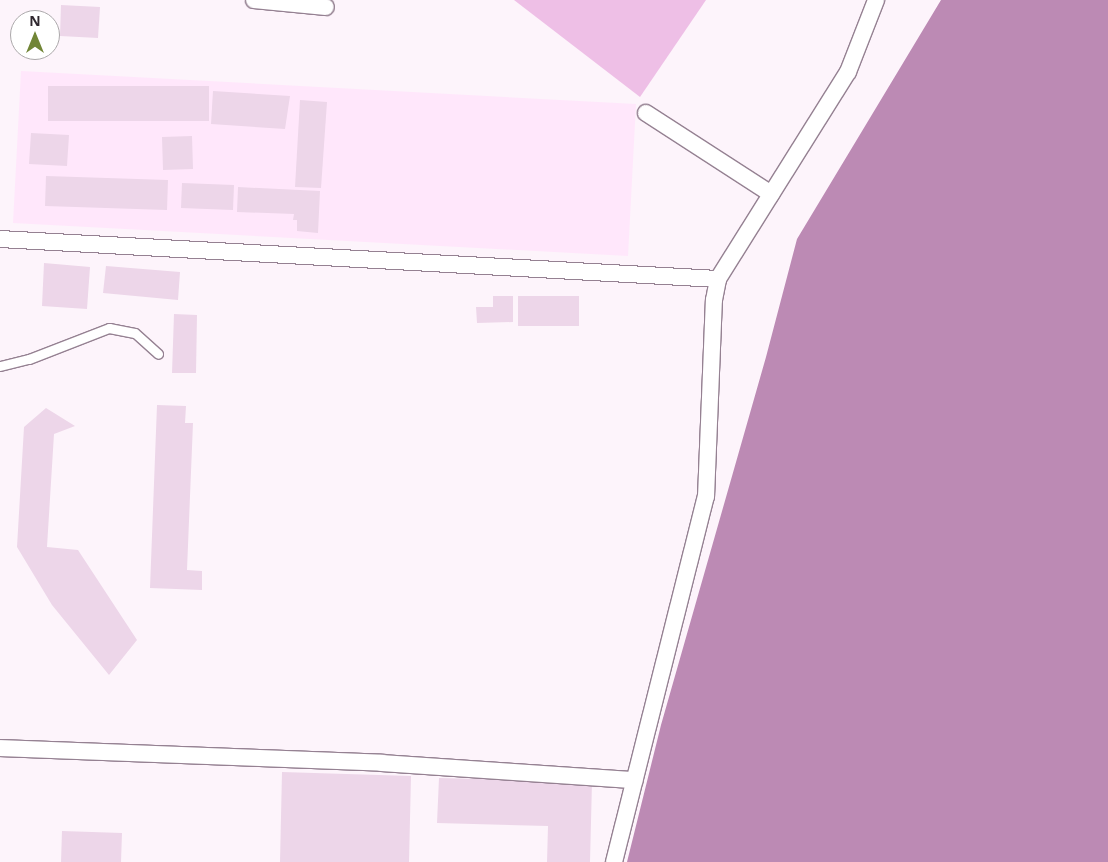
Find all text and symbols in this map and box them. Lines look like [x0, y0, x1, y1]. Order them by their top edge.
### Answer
north arrow [10, 10, 60, 60]
text: N [29, 11, 41, 30]

